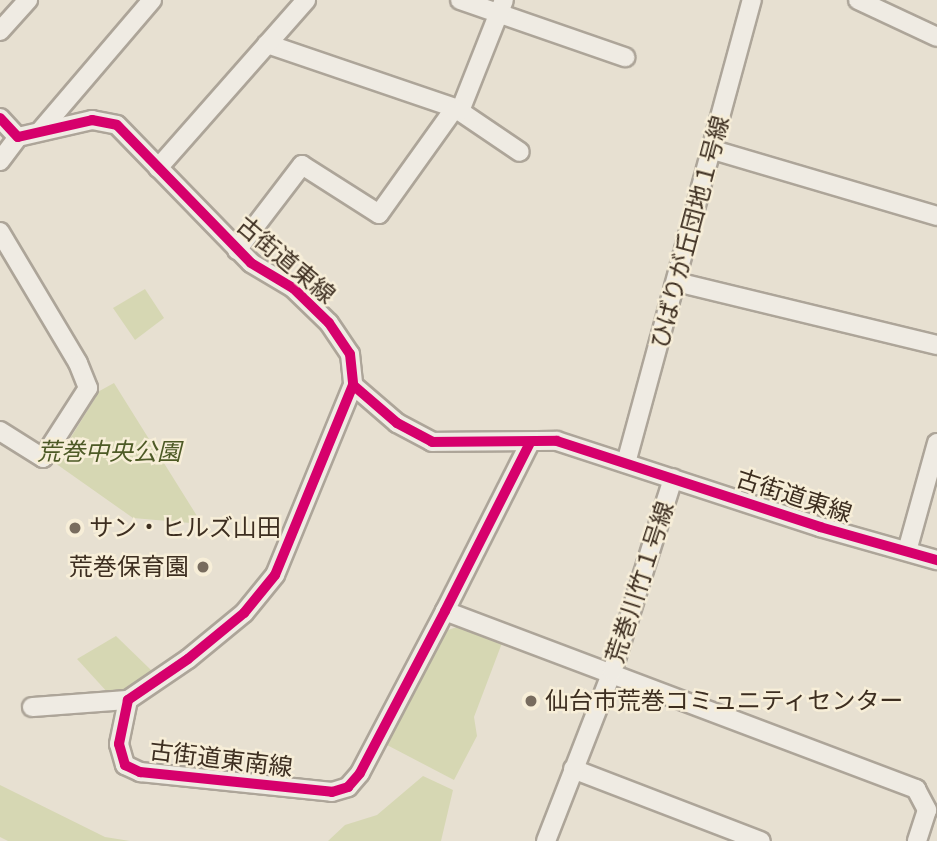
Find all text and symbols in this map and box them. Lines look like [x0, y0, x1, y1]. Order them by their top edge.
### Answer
street label: ひばりが丘団地１号線 [645, 112, 735, 352]
street label: 古街道東線 [231, 210, 341, 310]
park label: 荒巻中央公園 [37, 438, 181, 466]
street label: 古街道東線 [732, 464, 856, 528]
street label: 荒巻川竹１号線 [600, 498, 680, 666]
place label: サン・ヒルズ山田 [89, 514, 281, 542]
marker: サン・ヒルズ山田 [67, 520, 83, 536]
place label: 荒巻保育園 [69, 553, 189, 581]
marker: 荒巻保育園 [195, 559, 211, 575]
place label: 仙台市荒巻コミュニティセンター [545, 687, 905, 715]
marker: 仙台市荒巻コミュニティセンター [523, 693, 539, 709]
street label: 古街道東南線 [148, 736, 294, 782]

